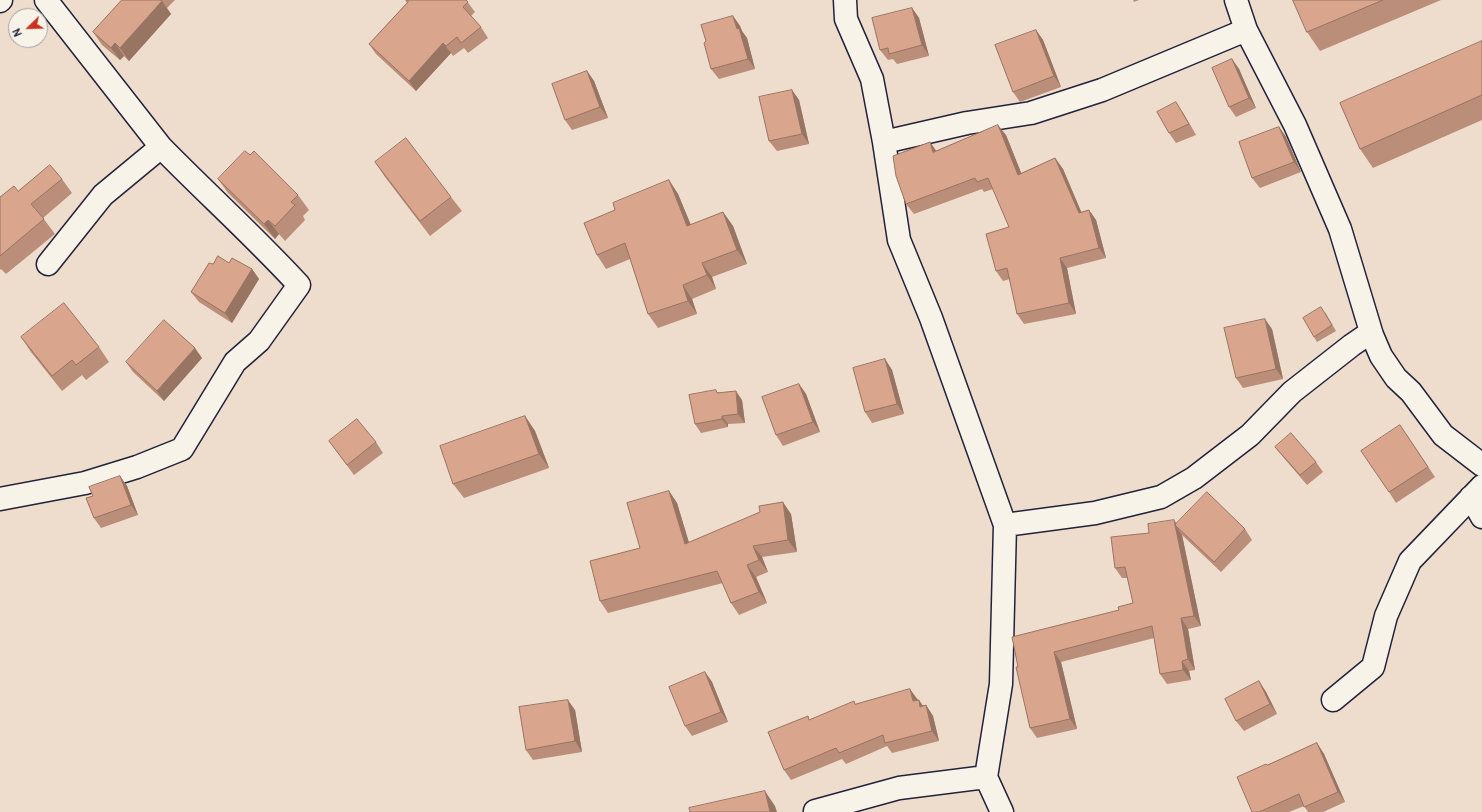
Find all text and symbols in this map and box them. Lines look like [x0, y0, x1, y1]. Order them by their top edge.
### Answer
north arrow [8, 8, 48, 48]
text: N [10, 27, 25, 38]

